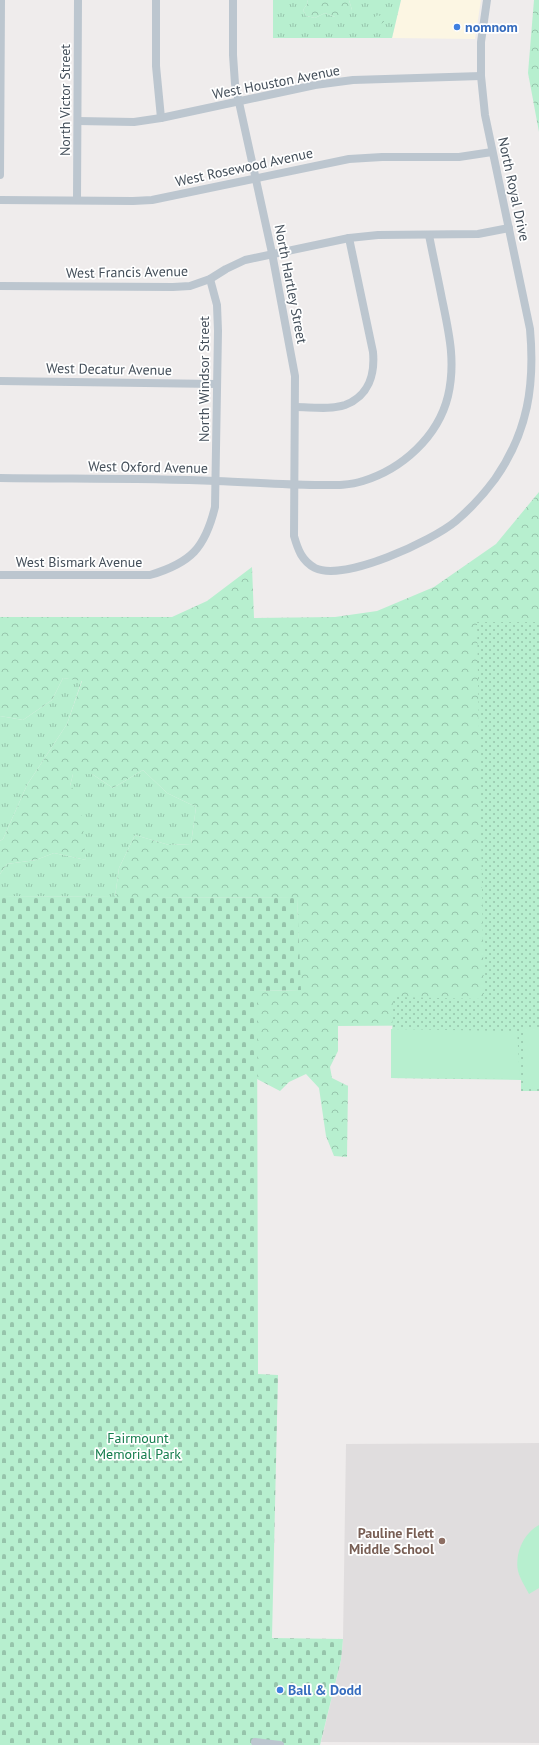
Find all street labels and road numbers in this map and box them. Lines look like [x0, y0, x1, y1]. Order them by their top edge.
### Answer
street label: North Victor Street [56, 44, 74, 156]
street label: West Houston Avenue [211, 61, 341, 103]
street label: North Royal Drive [494, 135, 534, 243]
street label: West Rosewood Avenue [174, 144, 314, 190]
street label: North Hartley Street [271, 223, 311, 345]
street label: West Francis Avenue [66, 262, 188, 282]
street label: North Windsor Street [195, 316, 213, 442]
street label: West Decatur Avenue [46, 359, 172, 379]
street label: West Oxford Avenue [88, 457, 208, 477]
street label: West Bismark Avenue [16, 553, 142, 571]

